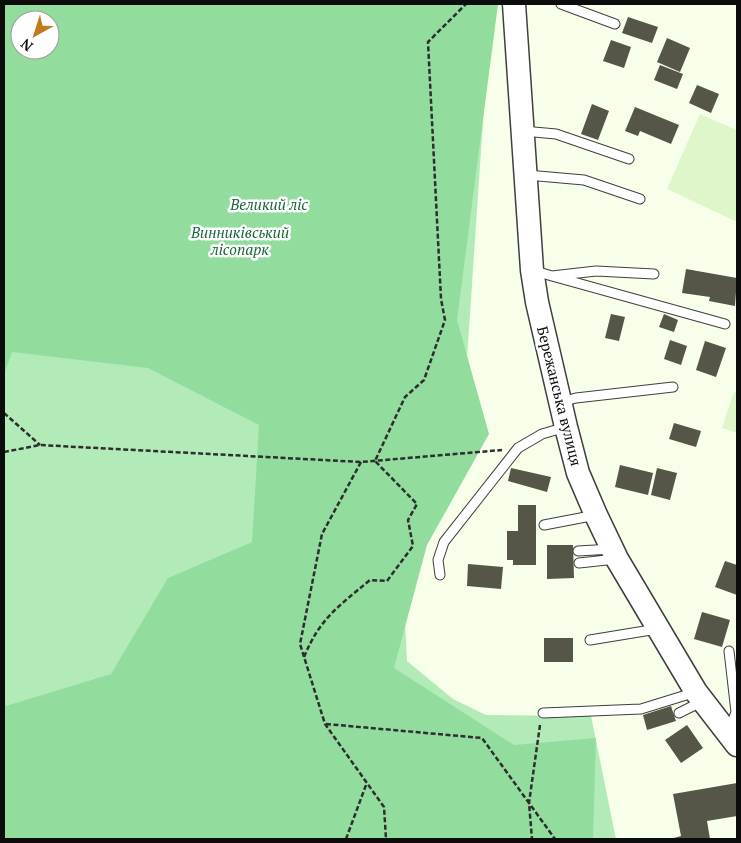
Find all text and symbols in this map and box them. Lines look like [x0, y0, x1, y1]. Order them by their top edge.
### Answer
north arrow [10, 10, 60, 60]
text: N [16, 35, 37, 56]
park label: Великий ліс [229, 194, 308, 214]
park label: Винниківський лісопарк [190, 222, 289, 259]
street label: Бережанська вулиця [533, 324, 587, 468]

